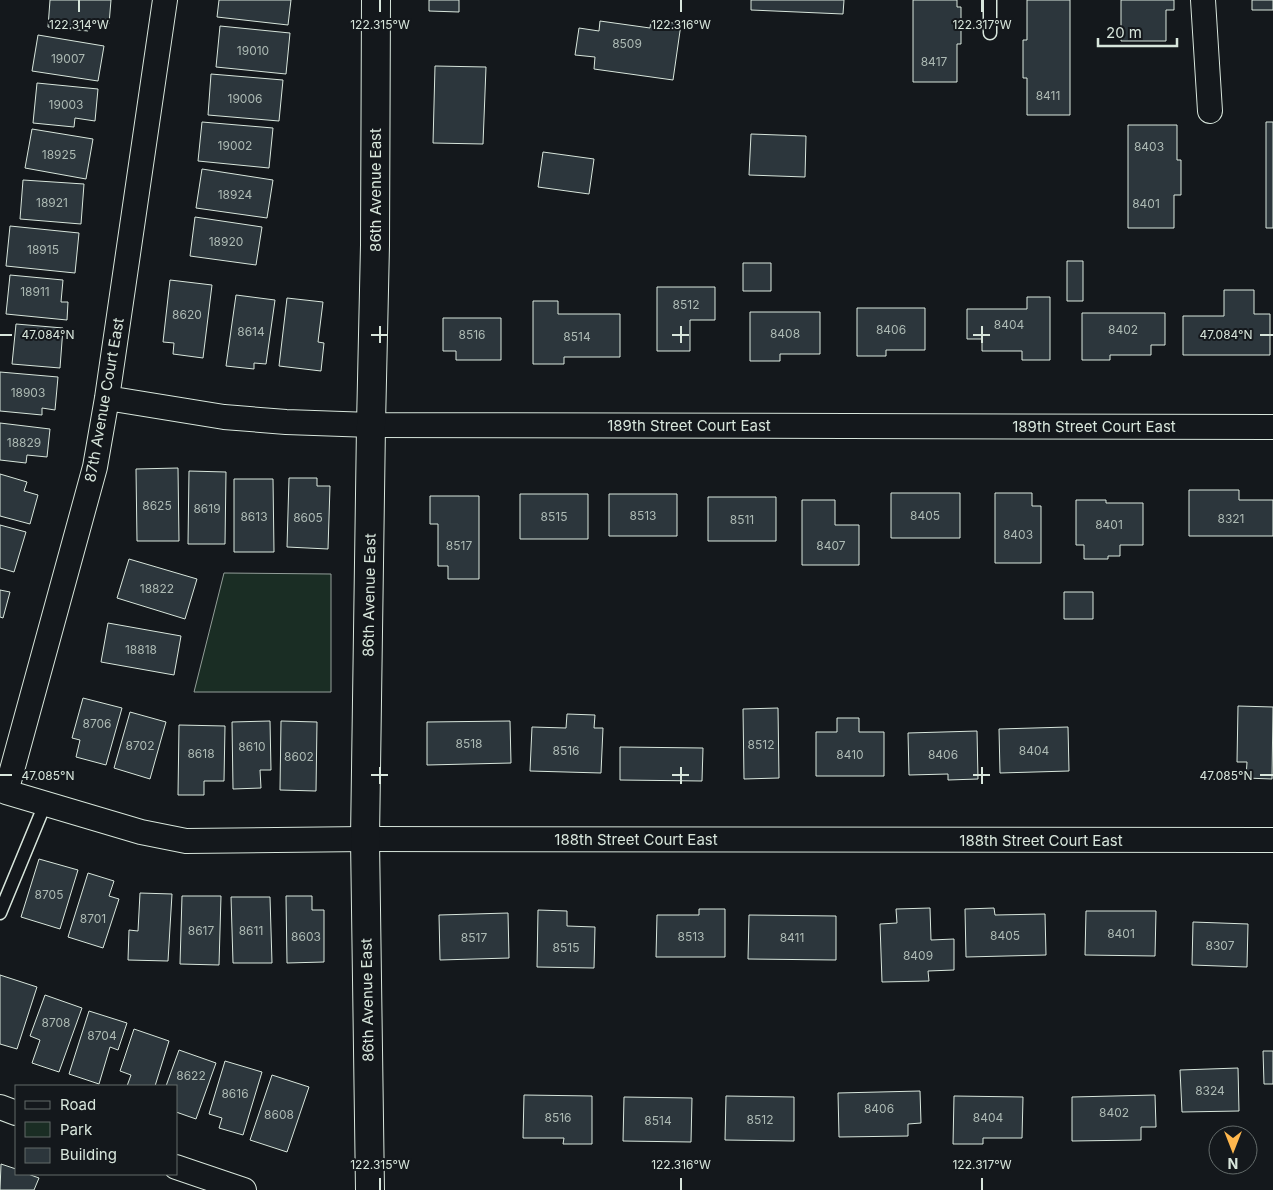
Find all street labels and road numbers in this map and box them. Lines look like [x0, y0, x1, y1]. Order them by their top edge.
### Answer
street label: 86th Avenue East [366, 128, 385, 252]
street label: 87th Avenue Court East [80, 316, 128, 484]
street label: 189th Street Court East [607, 416, 771, 435]
street label: 189th Street Court East [1012, 417, 1176, 436]
street label: 86th Avenue East [358, 533, 380, 657]
street label: 188th Street Court East [554, 830, 718, 849]
street label: 188th Street Court East [959, 831, 1123, 850]
street label: 86th Avenue East [356, 938, 378, 1062]

